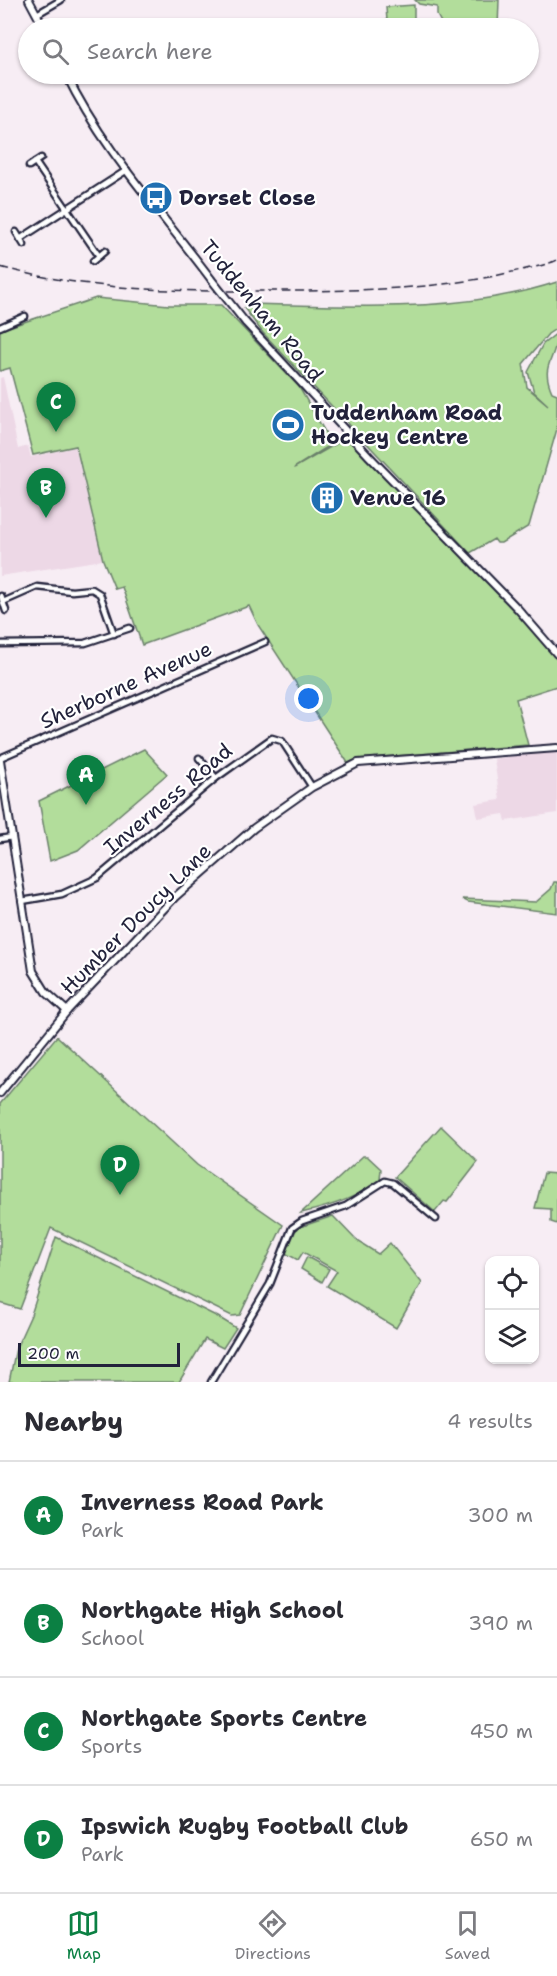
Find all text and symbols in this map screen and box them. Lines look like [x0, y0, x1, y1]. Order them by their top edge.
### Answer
search box [18, 18, 539, 84]
icon: search [39, 35, 72, 68]
text: Search here [87, 37, 213, 66]
bus stop icon: Dorset Close [138, 180, 174, 216]
place label: Dorset Close [179, 184, 316, 212]
street label: Tuddenham Road [194, 234, 330, 388]
pin: C [36, 382, 76, 432]
place label: Tuddenham Road Hockey Centre [311, 399, 502, 451]
sports icon: Tuddenham Road Hockey Centre [270, 407, 306, 443]
pin: B [26, 468, 66, 518]
building icon: Venue 16 [309, 480, 345, 516]
place label: Venue 16 [350, 484, 446, 512]
street label: Sherborne Avenue [36, 635, 216, 735]
your location [294, 684, 323, 713]
street label: Inverness Road [98, 737, 238, 861]
pin: A [66, 756, 106, 805]
street label: Humber Doucy Lane [54, 837, 218, 1001]
pin: D [100, 1146, 140, 1195]
map controls [485, 1256, 539, 1364]
button: locate [485, 1256, 539, 1310]
button: layers [485, 1310, 539, 1364]
scale bar [18, 1340, 180, 1368]
text: 200 m [27, 1343, 79, 1364]
text: Nearby [24, 1404, 123, 1439]
text: 4 results [447, 1408, 533, 1434]
text: Inverness Road Park [81, 1488, 324, 1517]
text: A [36, 1502, 51, 1528]
text: 300 m [467, 1502, 533, 1528]
text: Park [81, 1517, 124, 1543]
text: Northgate High School [81, 1596, 344, 1625]
text: B [37, 1610, 50, 1636]
text: 390 m [468, 1610, 533, 1636]
text: School [81, 1625, 144, 1651]
text: Northgate Sports Centre [81, 1704, 367, 1733]
text: C [37, 1718, 50, 1744]
text: 450 m [469, 1718, 533, 1744]
text: Sports [81, 1733, 142, 1759]
text: Ipswich Rugby Football Club [81, 1812, 408, 1841]
text: D [36, 1826, 51, 1852]
text: 650 m [470, 1826, 533, 1852]
text: Park [81, 1841, 124, 1867]
tab: Map [67, 1907, 101, 1964]
tab: Directions [235, 1907, 311, 1964]
tab: Saved [445, 1907, 490, 1964]

